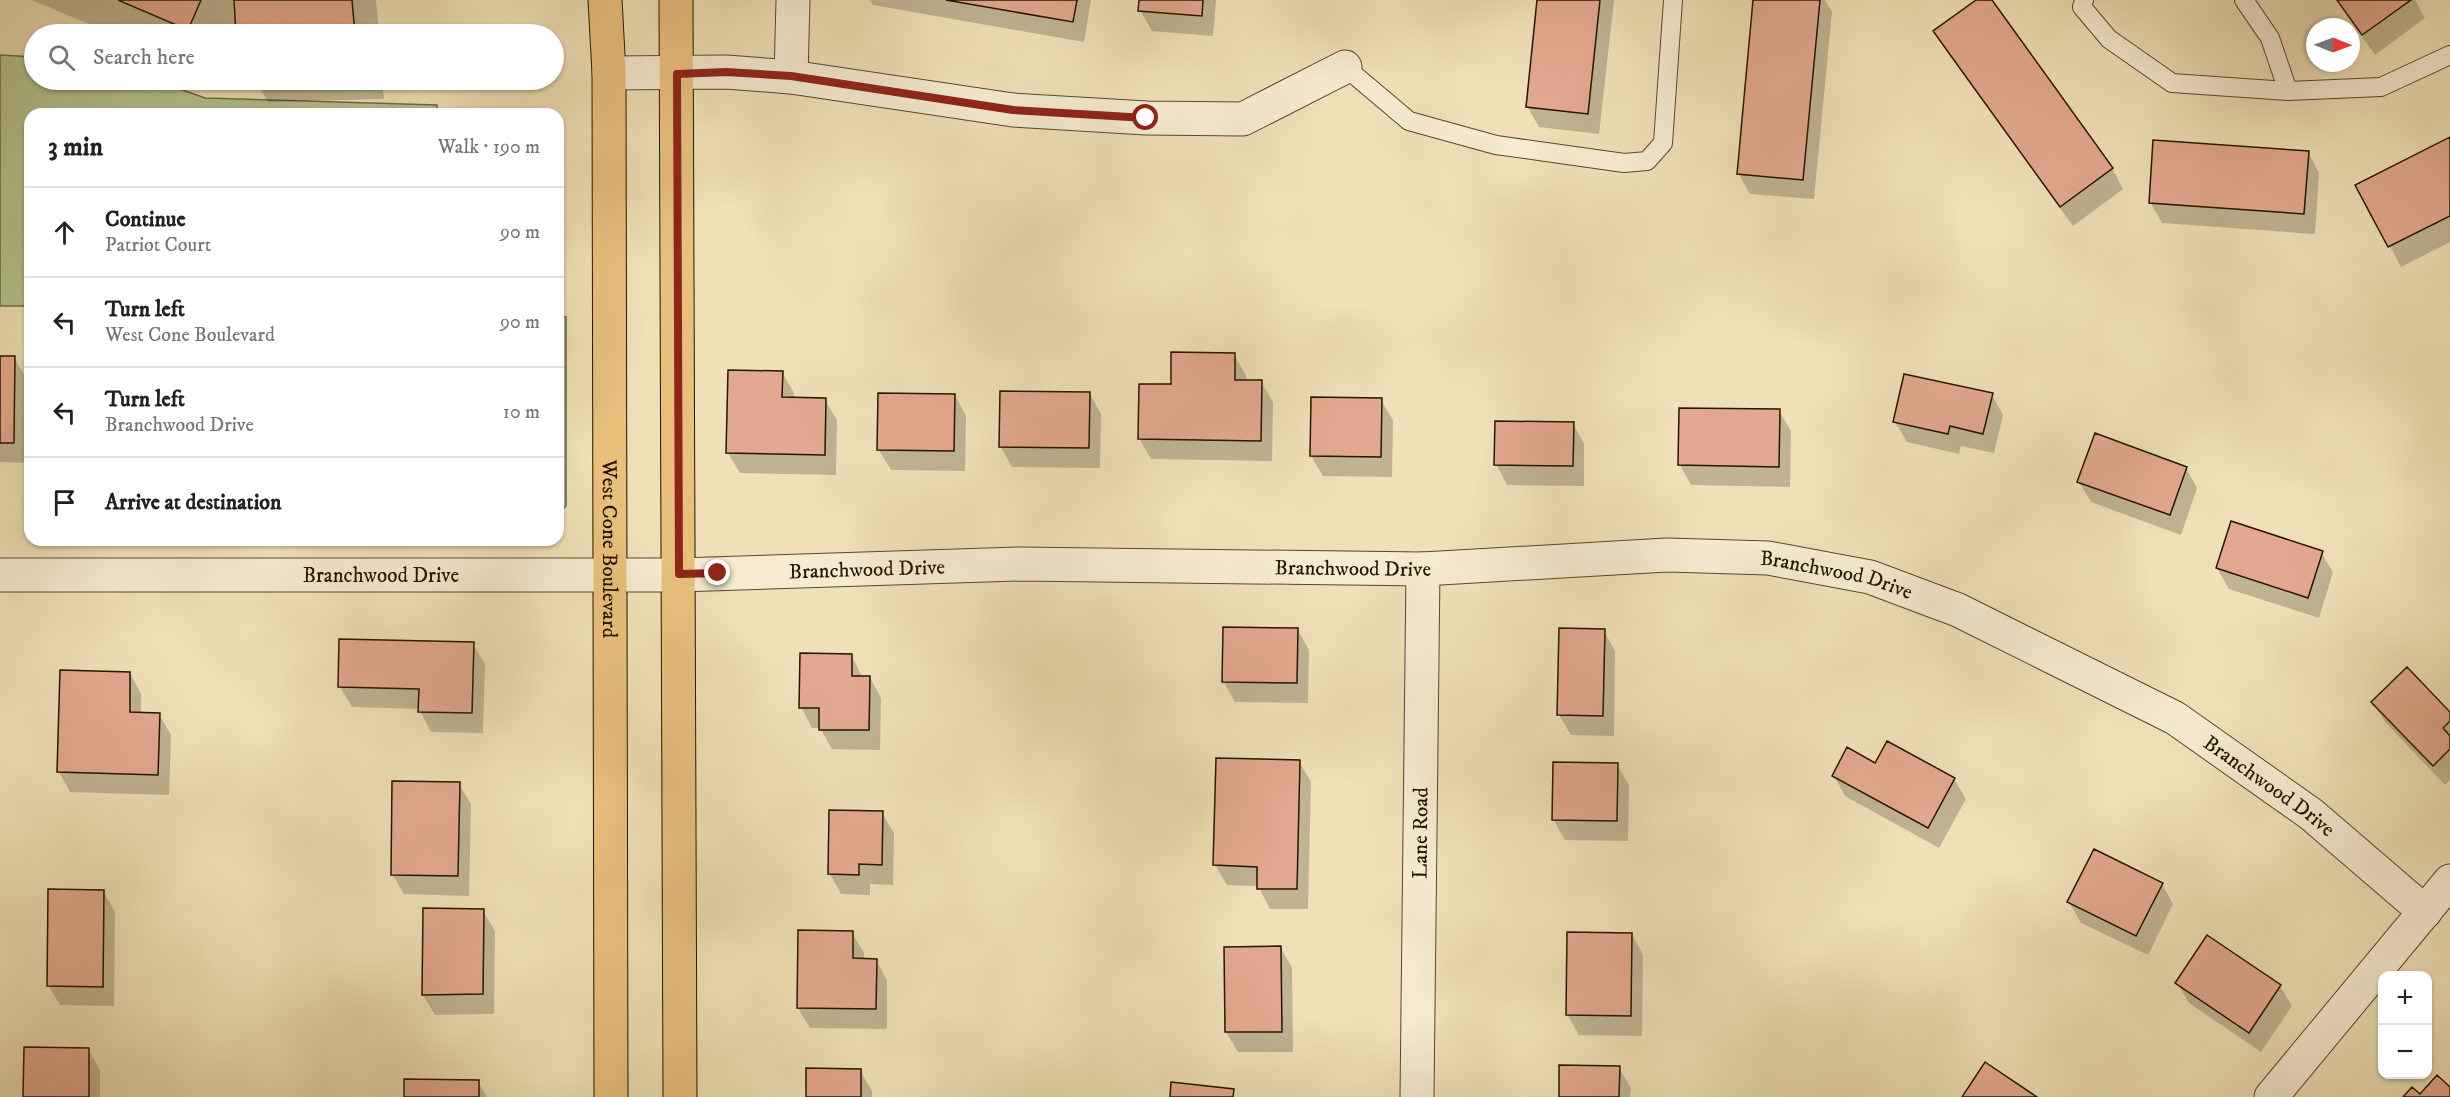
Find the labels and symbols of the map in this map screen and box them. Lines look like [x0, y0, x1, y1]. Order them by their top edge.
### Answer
north arrow [2306, 18, 2360, 72]
route start [1132, 104, 1158, 130]
street label: West Cone Boulevard [596, 459, 622, 639]
street label: Branchwood Drive [1760, 546, 1916, 606]
street label: Branchwood Drive [788, 554, 946, 585]
street label: Branchwood Drive [1274, 555, 1432, 583]
route end [704, 559, 730, 585]
street label: Branchwood Drive [303, 563, 460, 589]
street label: Branchwood Drive [2198, 730, 2340, 843]
street label: Lane Road [1407, 787, 1435, 879]

